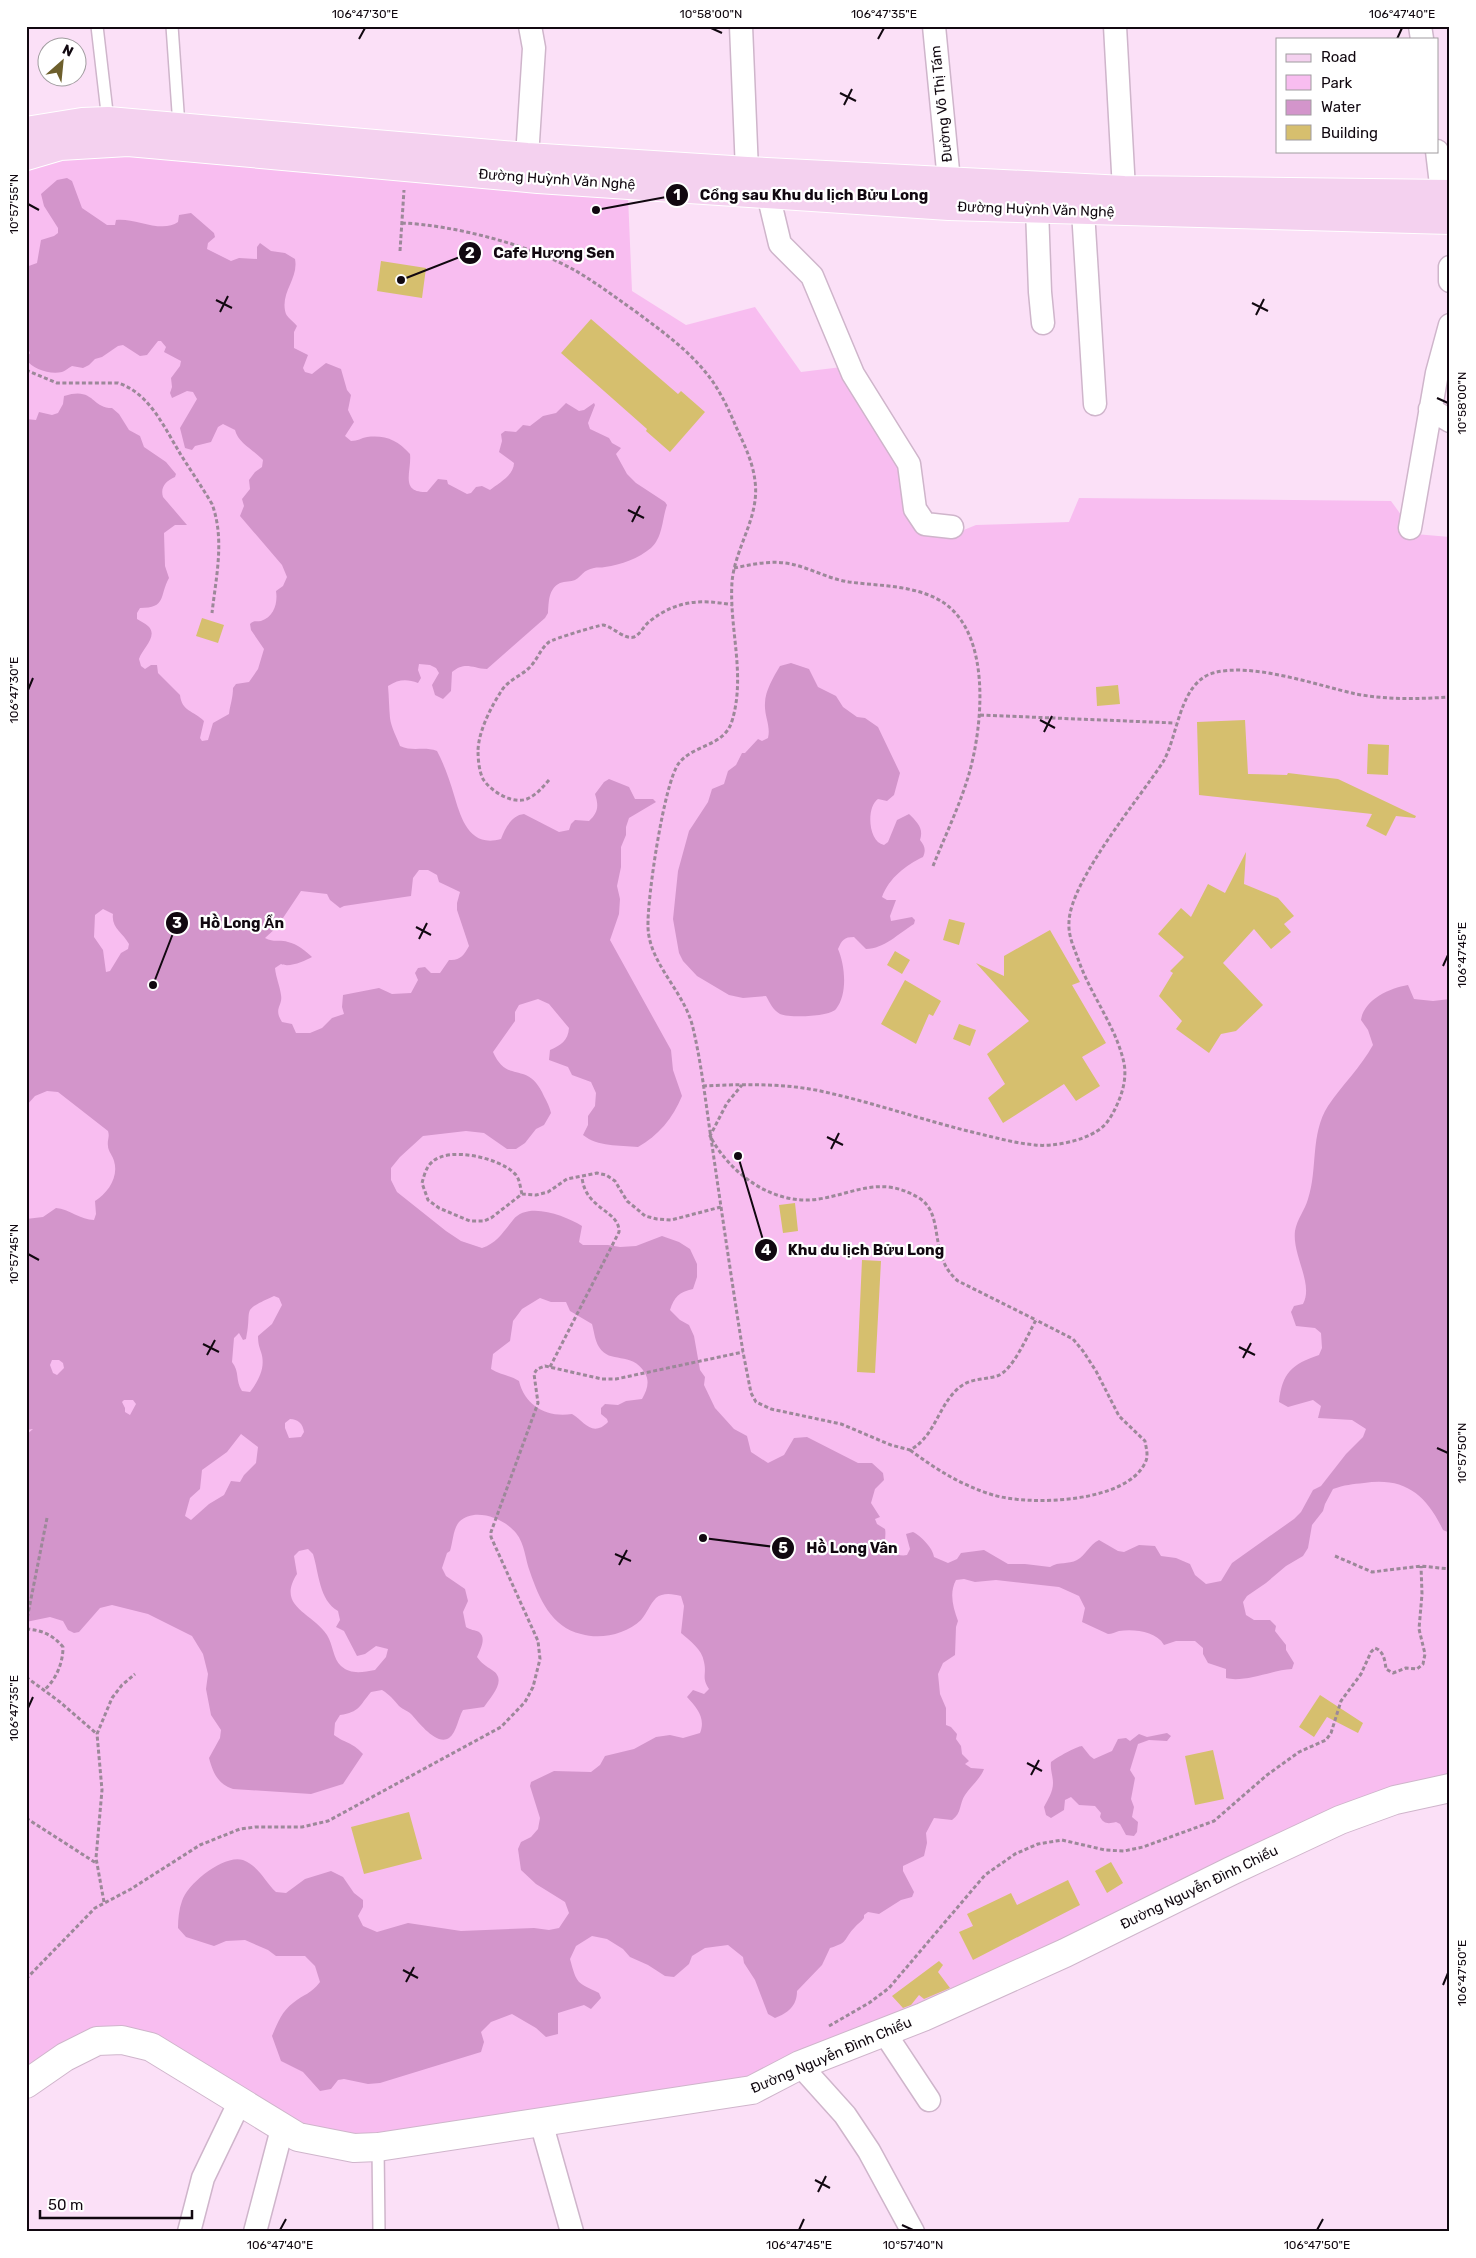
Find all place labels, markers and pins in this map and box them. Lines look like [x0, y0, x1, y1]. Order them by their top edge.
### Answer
callout: Cổng sau Khu du lịch Bửu Long [664, 180, 938, 210]
callout: Cafe Hương Sen [458, 238, 624, 268]
callout: Hồ Long Ẩn [164, 908, 294, 938]
callout: Khu du lịch Bửu Long [753, 1235, 955, 1265]
callout: Hồ Long Vân [771, 1533, 908, 1563]

